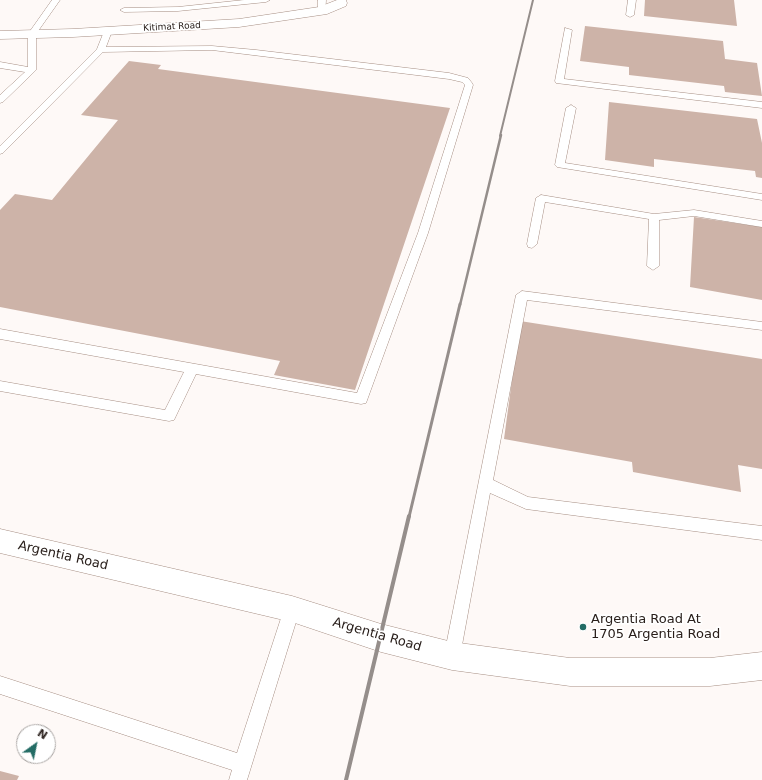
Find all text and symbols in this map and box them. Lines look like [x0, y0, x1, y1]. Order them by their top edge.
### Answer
street label: Kitimat Road [143, 20, 201, 34]
street label: Argentia Road [16, 538, 110, 574]
place label: Argentia Road At 1705 Argentia Road [591, 612, 720, 643]
street label: Argentia Road [331, 615, 423, 655]
marker: Argentia Road At 1705 Argentia Road [578, 622, 588, 632]
north arrow [16, 724, 56, 764]
text: N [35, 726, 50, 742]

